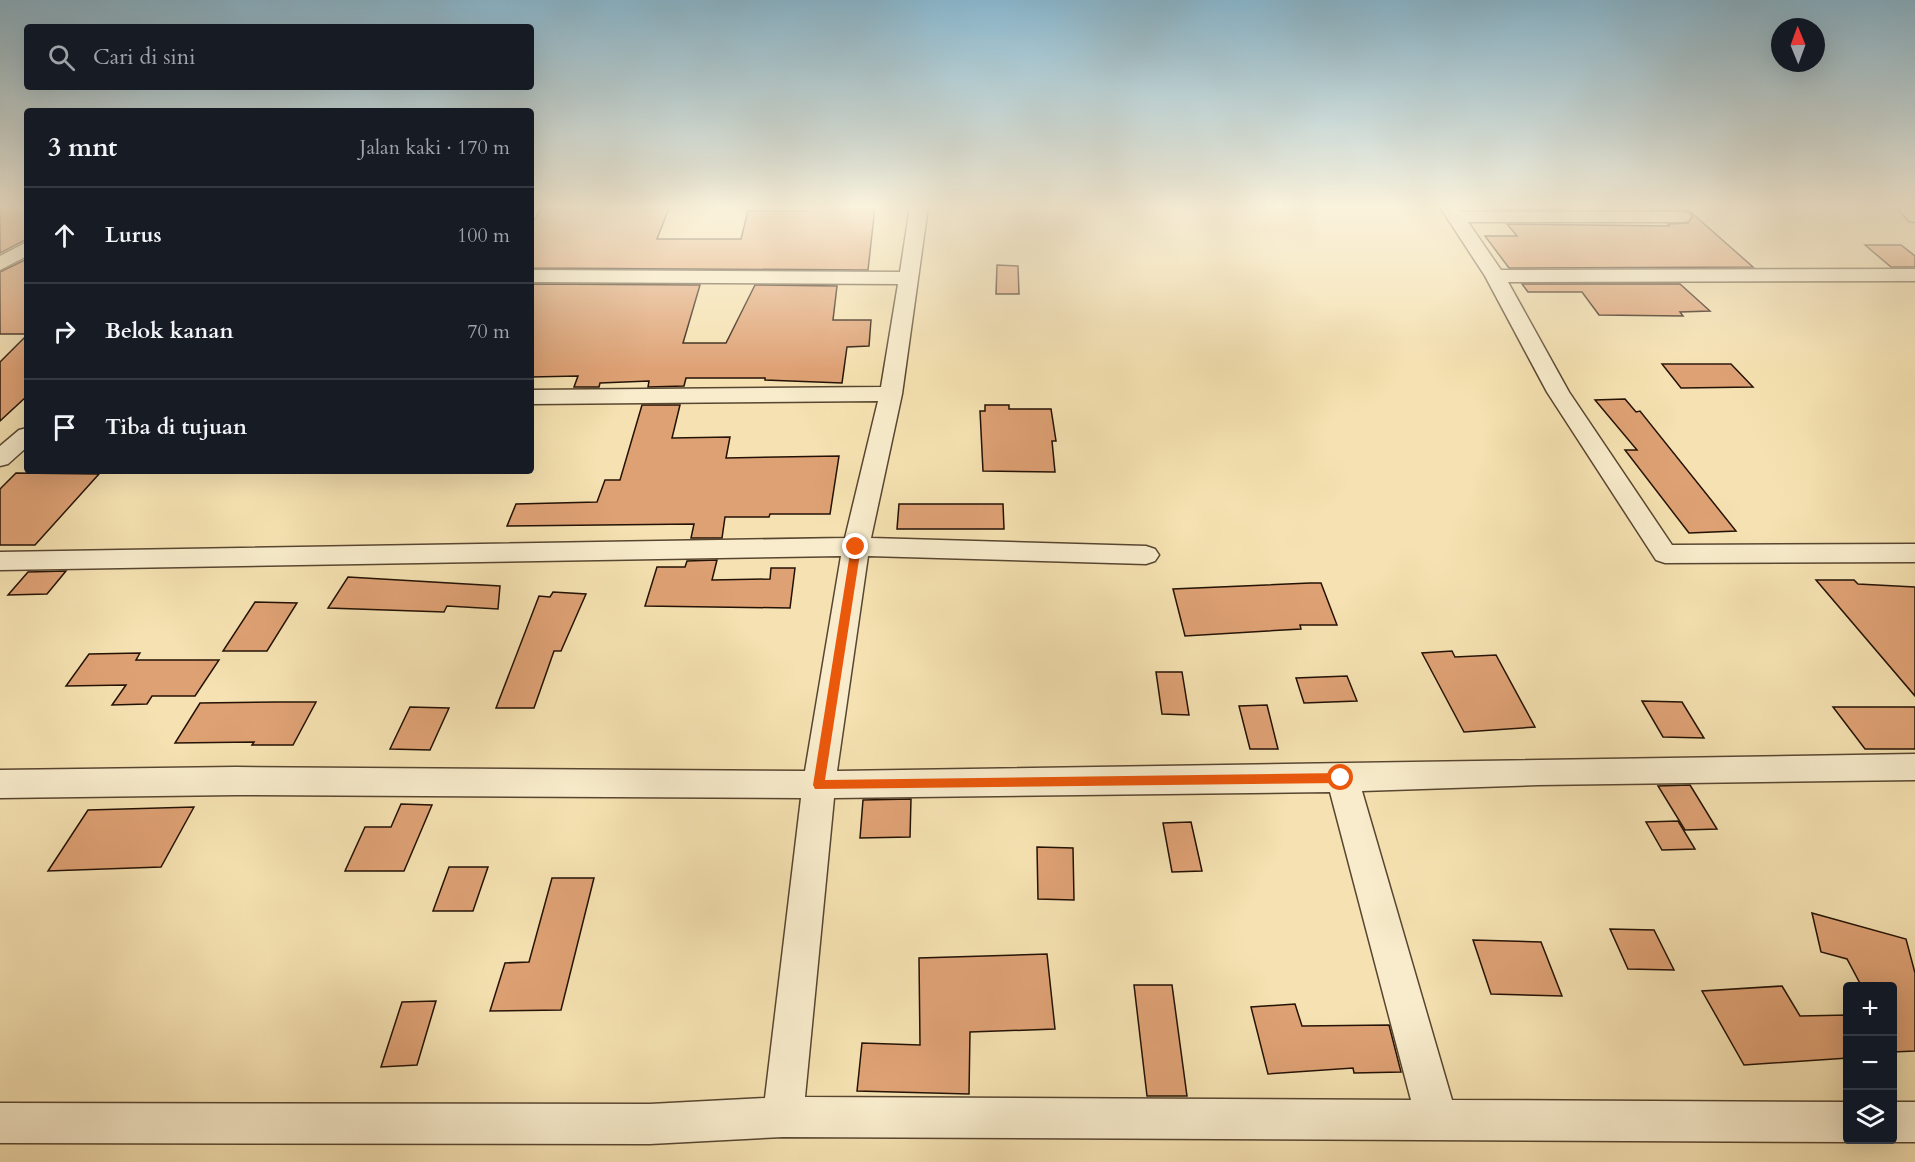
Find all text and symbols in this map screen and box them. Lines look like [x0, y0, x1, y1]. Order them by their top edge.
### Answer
north arrow [1771, 18, 1825, 72]
search box [24, 24, 534, 90]
icon: search [45, 41, 78, 74]
text: Cari di sini [93, 42, 196, 72]
text: 3 mnt [48, 130, 117, 165]
text: Jalan kaki · 170 m [360, 134, 510, 161]
icon: ahead [48, 219, 81, 252]
text: Lurus [105, 220, 162, 250]
text: 100 m [457, 222, 510, 249]
icon: right [48, 315, 81, 348]
text: Belok kanan [105, 316, 234, 346]
text: 70 m [467, 318, 510, 345]
icon: arrive [48, 411, 81, 444]
text: Tiba di tujuan [105, 412, 247, 442]
route end [842, 533, 868, 559]
route start [1327, 764, 1353, 790]
map controls [1843, 982, 1897, 1144]
button: + [1843, 982, 1897, 1036]
button: − [1843, 1036, 1897, 1090]
button: layers [1843, 1090, 1897, 1144]

